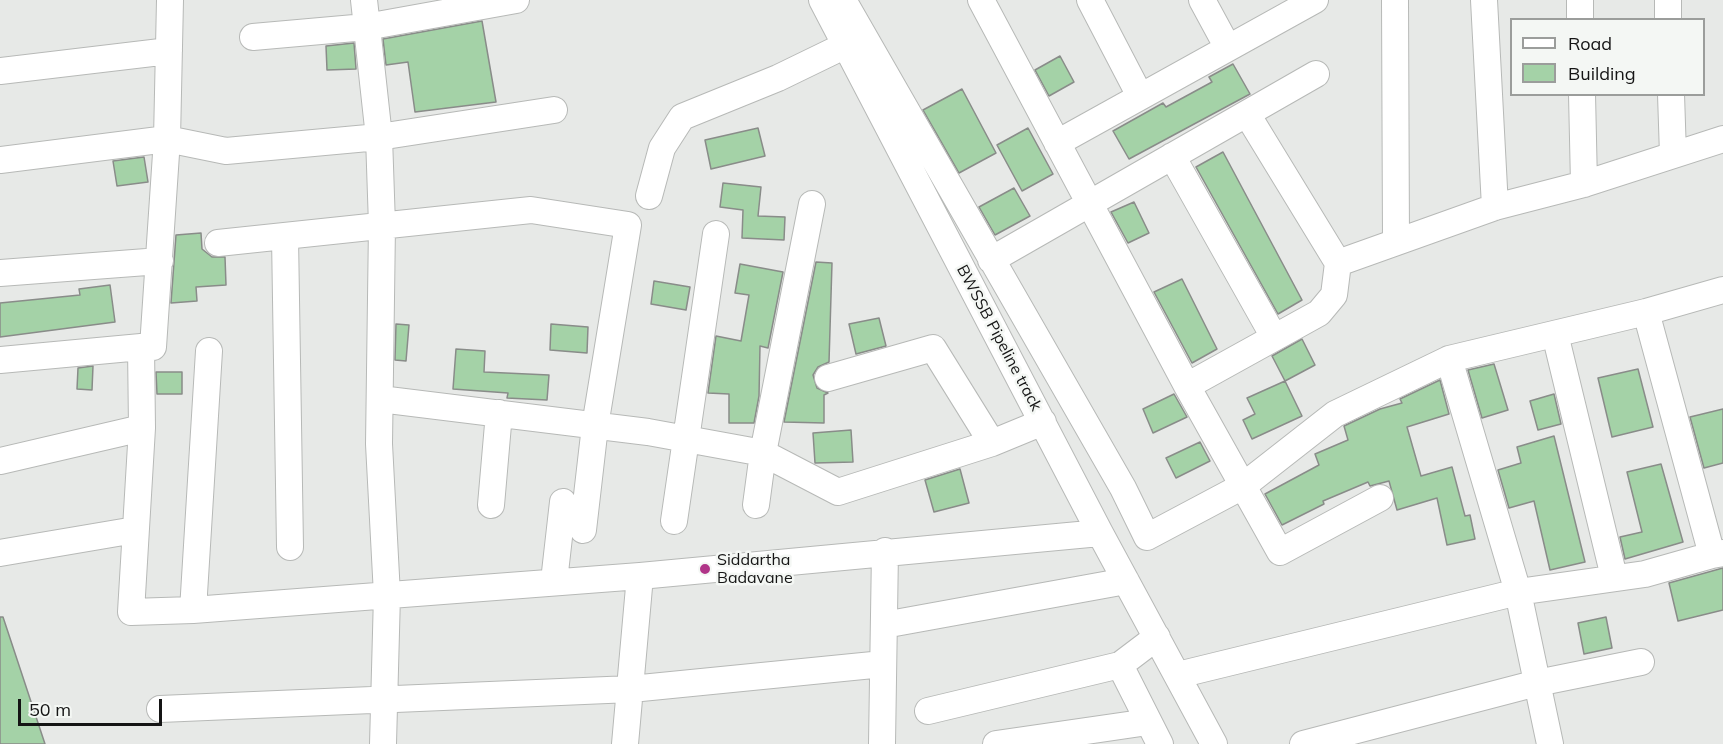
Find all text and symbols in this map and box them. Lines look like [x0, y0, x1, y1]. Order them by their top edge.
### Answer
legend [1510, 18, 1705, 96]
text: Road [1568, 32, 1612, 55]
text: Building [1568, 62, 1636, 85]
street label: BWSSB Pipeline track [952, 262, 1046, 414]
place label: Siddartha Badavane [717, 550, 793, 588]
marker: Siddartha Badavane [698, 562, 712, 576]
scale bar [21, 687, 165, 725]
text: 50 m [29, 698, 71, 721]

